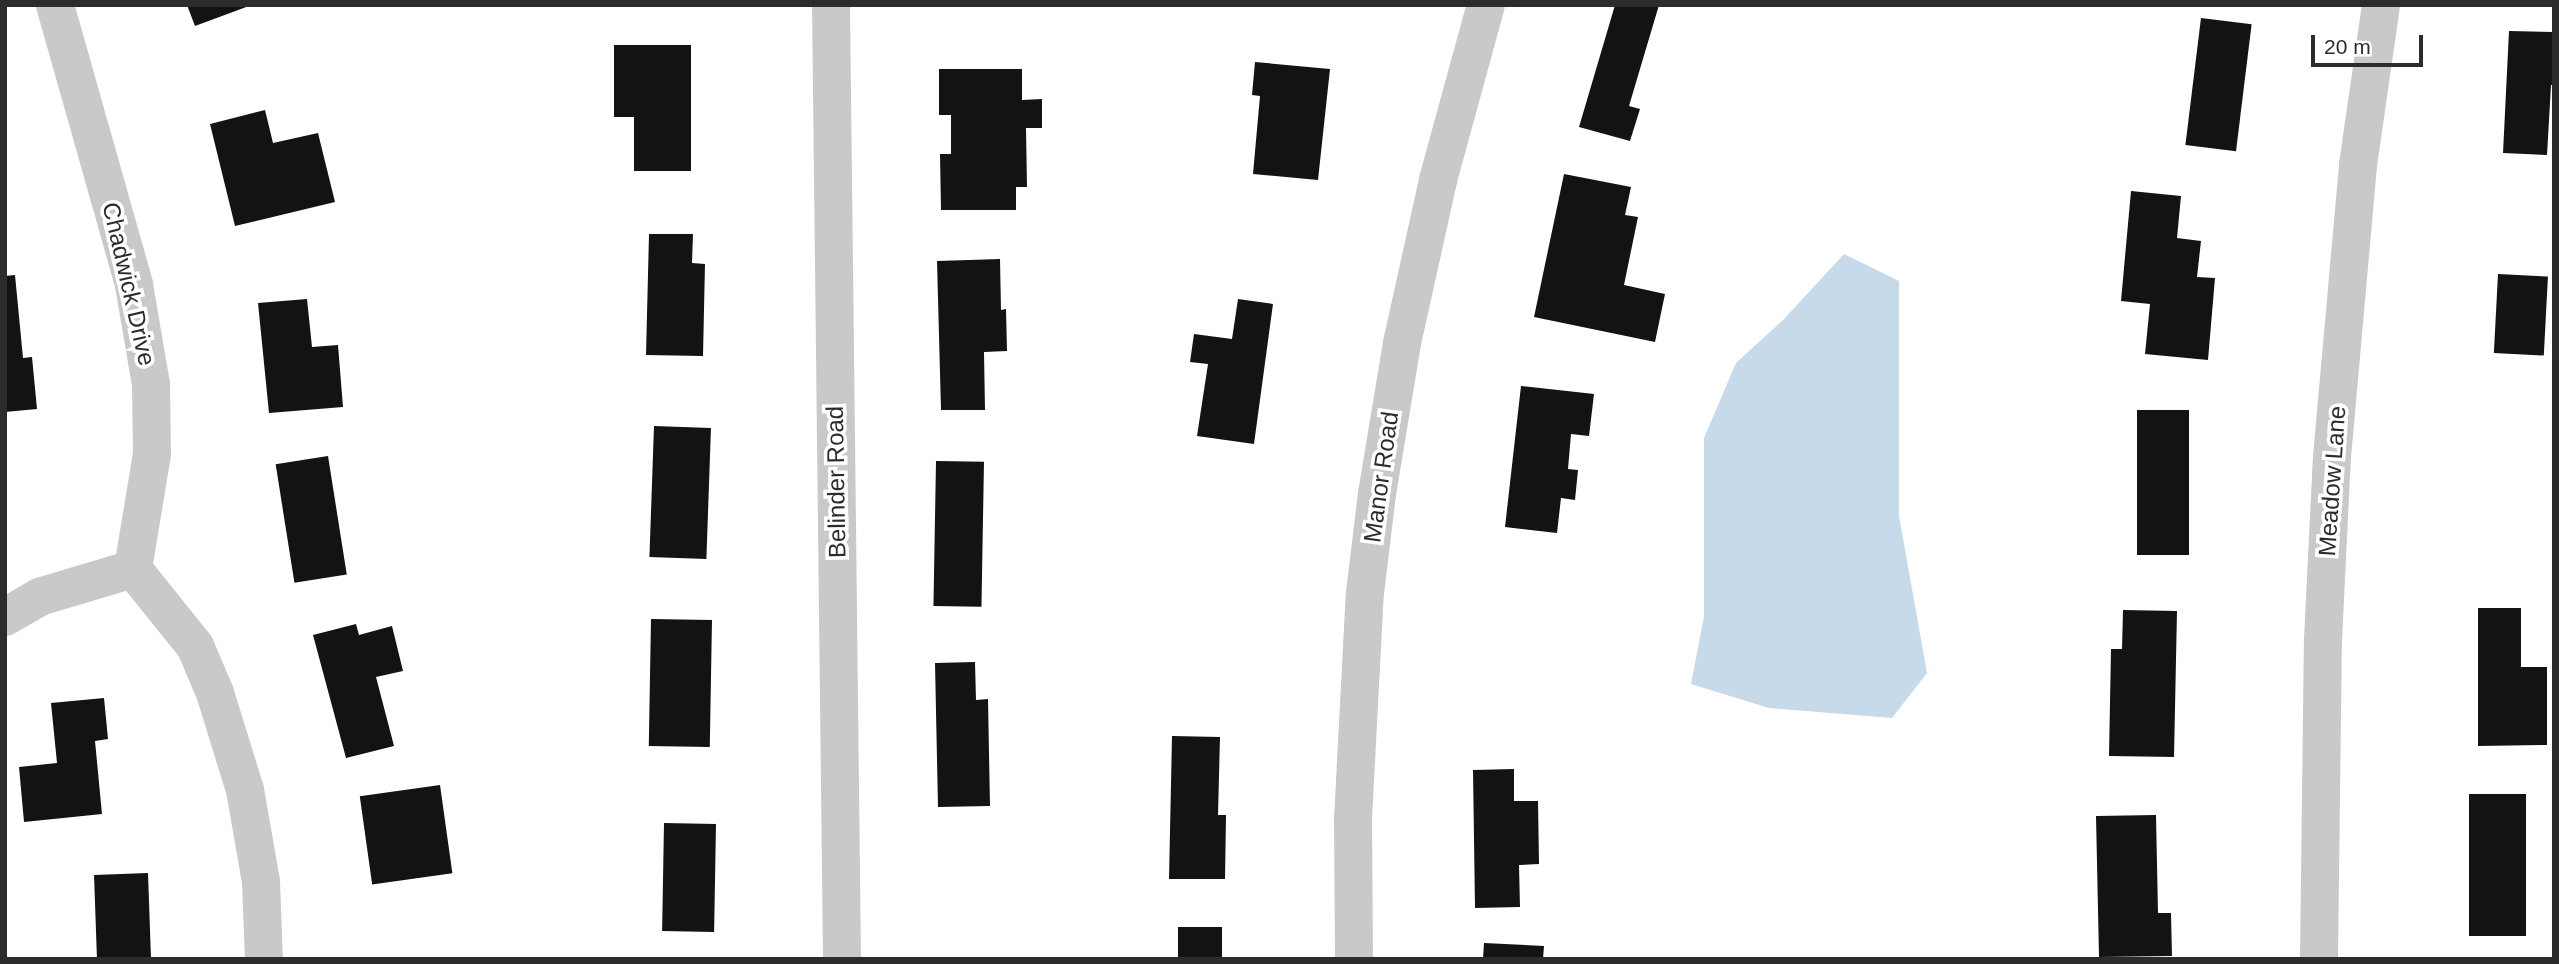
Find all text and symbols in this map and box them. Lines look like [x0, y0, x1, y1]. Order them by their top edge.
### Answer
scale bar [2314, 21, 2426, 65]
text: 20 m [2324, 35, 2371, 58]
street label: Chadwick Drive [96, 200, 162, 368]
street label: Meadow Lane [2312, 405, 2352, 557]
street label: Belinder Road [820, 406, 852, 558]
street label: Manor Road [1358, 410, 1404, 544]

